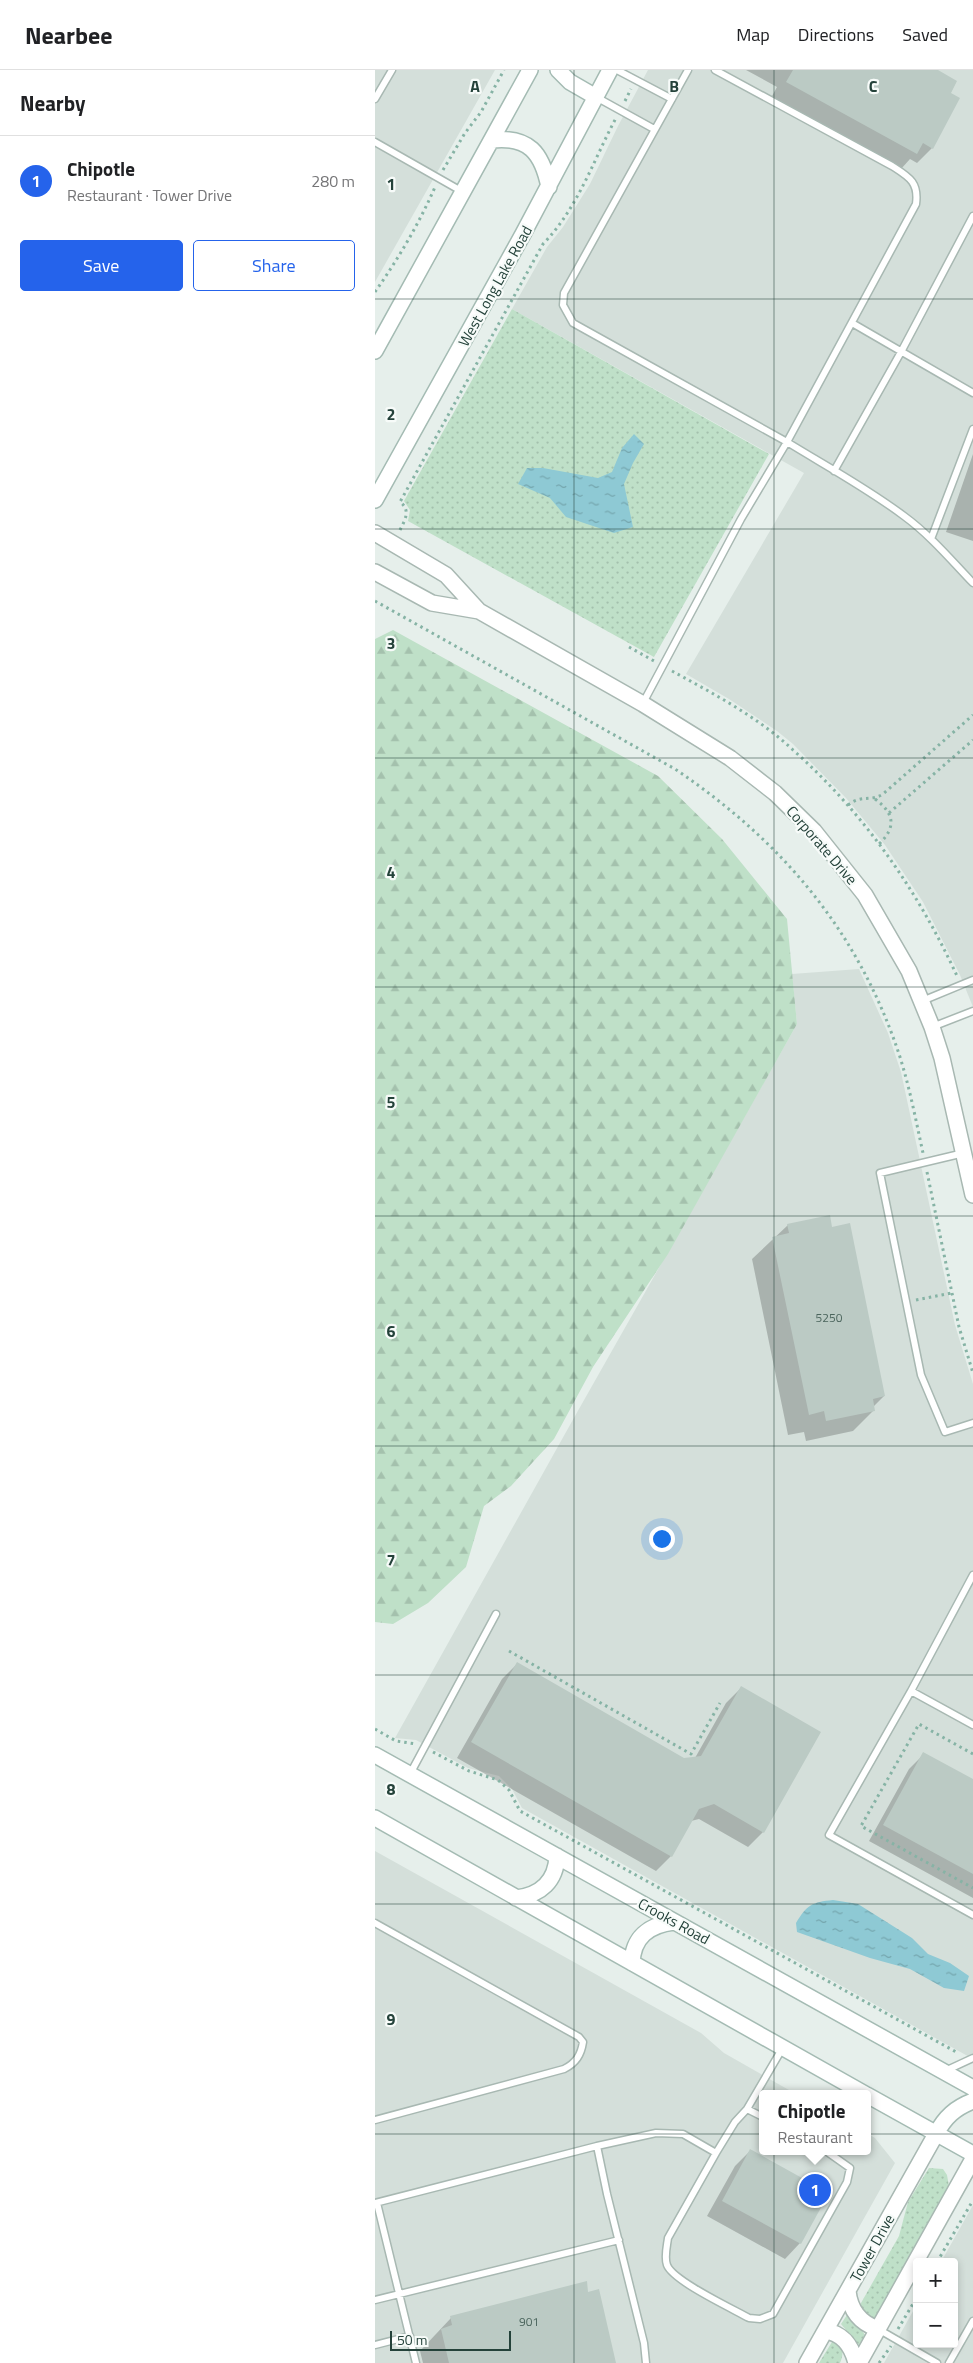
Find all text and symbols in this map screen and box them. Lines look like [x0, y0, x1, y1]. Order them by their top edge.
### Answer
text: Nearbee [25, 17, 112, 53]
text: Map [736, 21, 770, 48]
text: Directions [798, 21, 874, 48]
text: Saved [902, 21, 948, 48]
text: A [470, 74, 480, 98]
text: B [669, 74, 679, 98]
text: C [869, 74, 878, 98]
text: Nearby [20, 87, 85, 119]
text: Chipotle [67, 154, 135, 183]
text: 1 [32, 169, 40, 193]
text: 280 m [311, 169, 355, 193]
text: 1 [387, 172, 395, 196]
text: Restaurant · Tower Drive [67, 183, 232, 207]
street label: West Long Lake Road [452, 221, 538, 351]
button: Save [20, 240, 183, 291]
button: Share [193, 240, 355, 291]
text: 2 [387, 402, 395, 426]
text: 3 [387, 631, 395, 655]
street label: Corporate Drive [781, 800, 863, 890]
text: 4 [387, 860, 396, 884]
text: 5 [387, 1090, 396, 1114]
house number: 5250 [816, 1308, 843, 1327]
text: 6 [387, 1319, 396, 1343]
your location [649, 1526, 675, 1552]
text: 7 [387, 1548, 395, 1572]
text: 8 [387, 1777, 396, 1801]
street label: Crooks Road [634, 1892, 714, 1950]
text: 9 [387, 2007, 396, 2031]
popup [759, 2090, 871, 2155]
text: Chipotle [777, 2096, 845, 2125]
text: Restaurant [777, 2125, 853, 2149]
pin: 1 [799, 2171, 831, 2209]
street label: Tower Drive [844, 2210, 900, 2286]
map controls [913, 2258, 958, 2348]
button: + [913, 2258, 958, 2303]
button: − [913, 2303, 958, 2348]
house number: 901 [519, 2312, 539, 2331]
scale bar [390, 2328, 511, 2351]
text: 50 m [397, 2329, 427, 2350]

